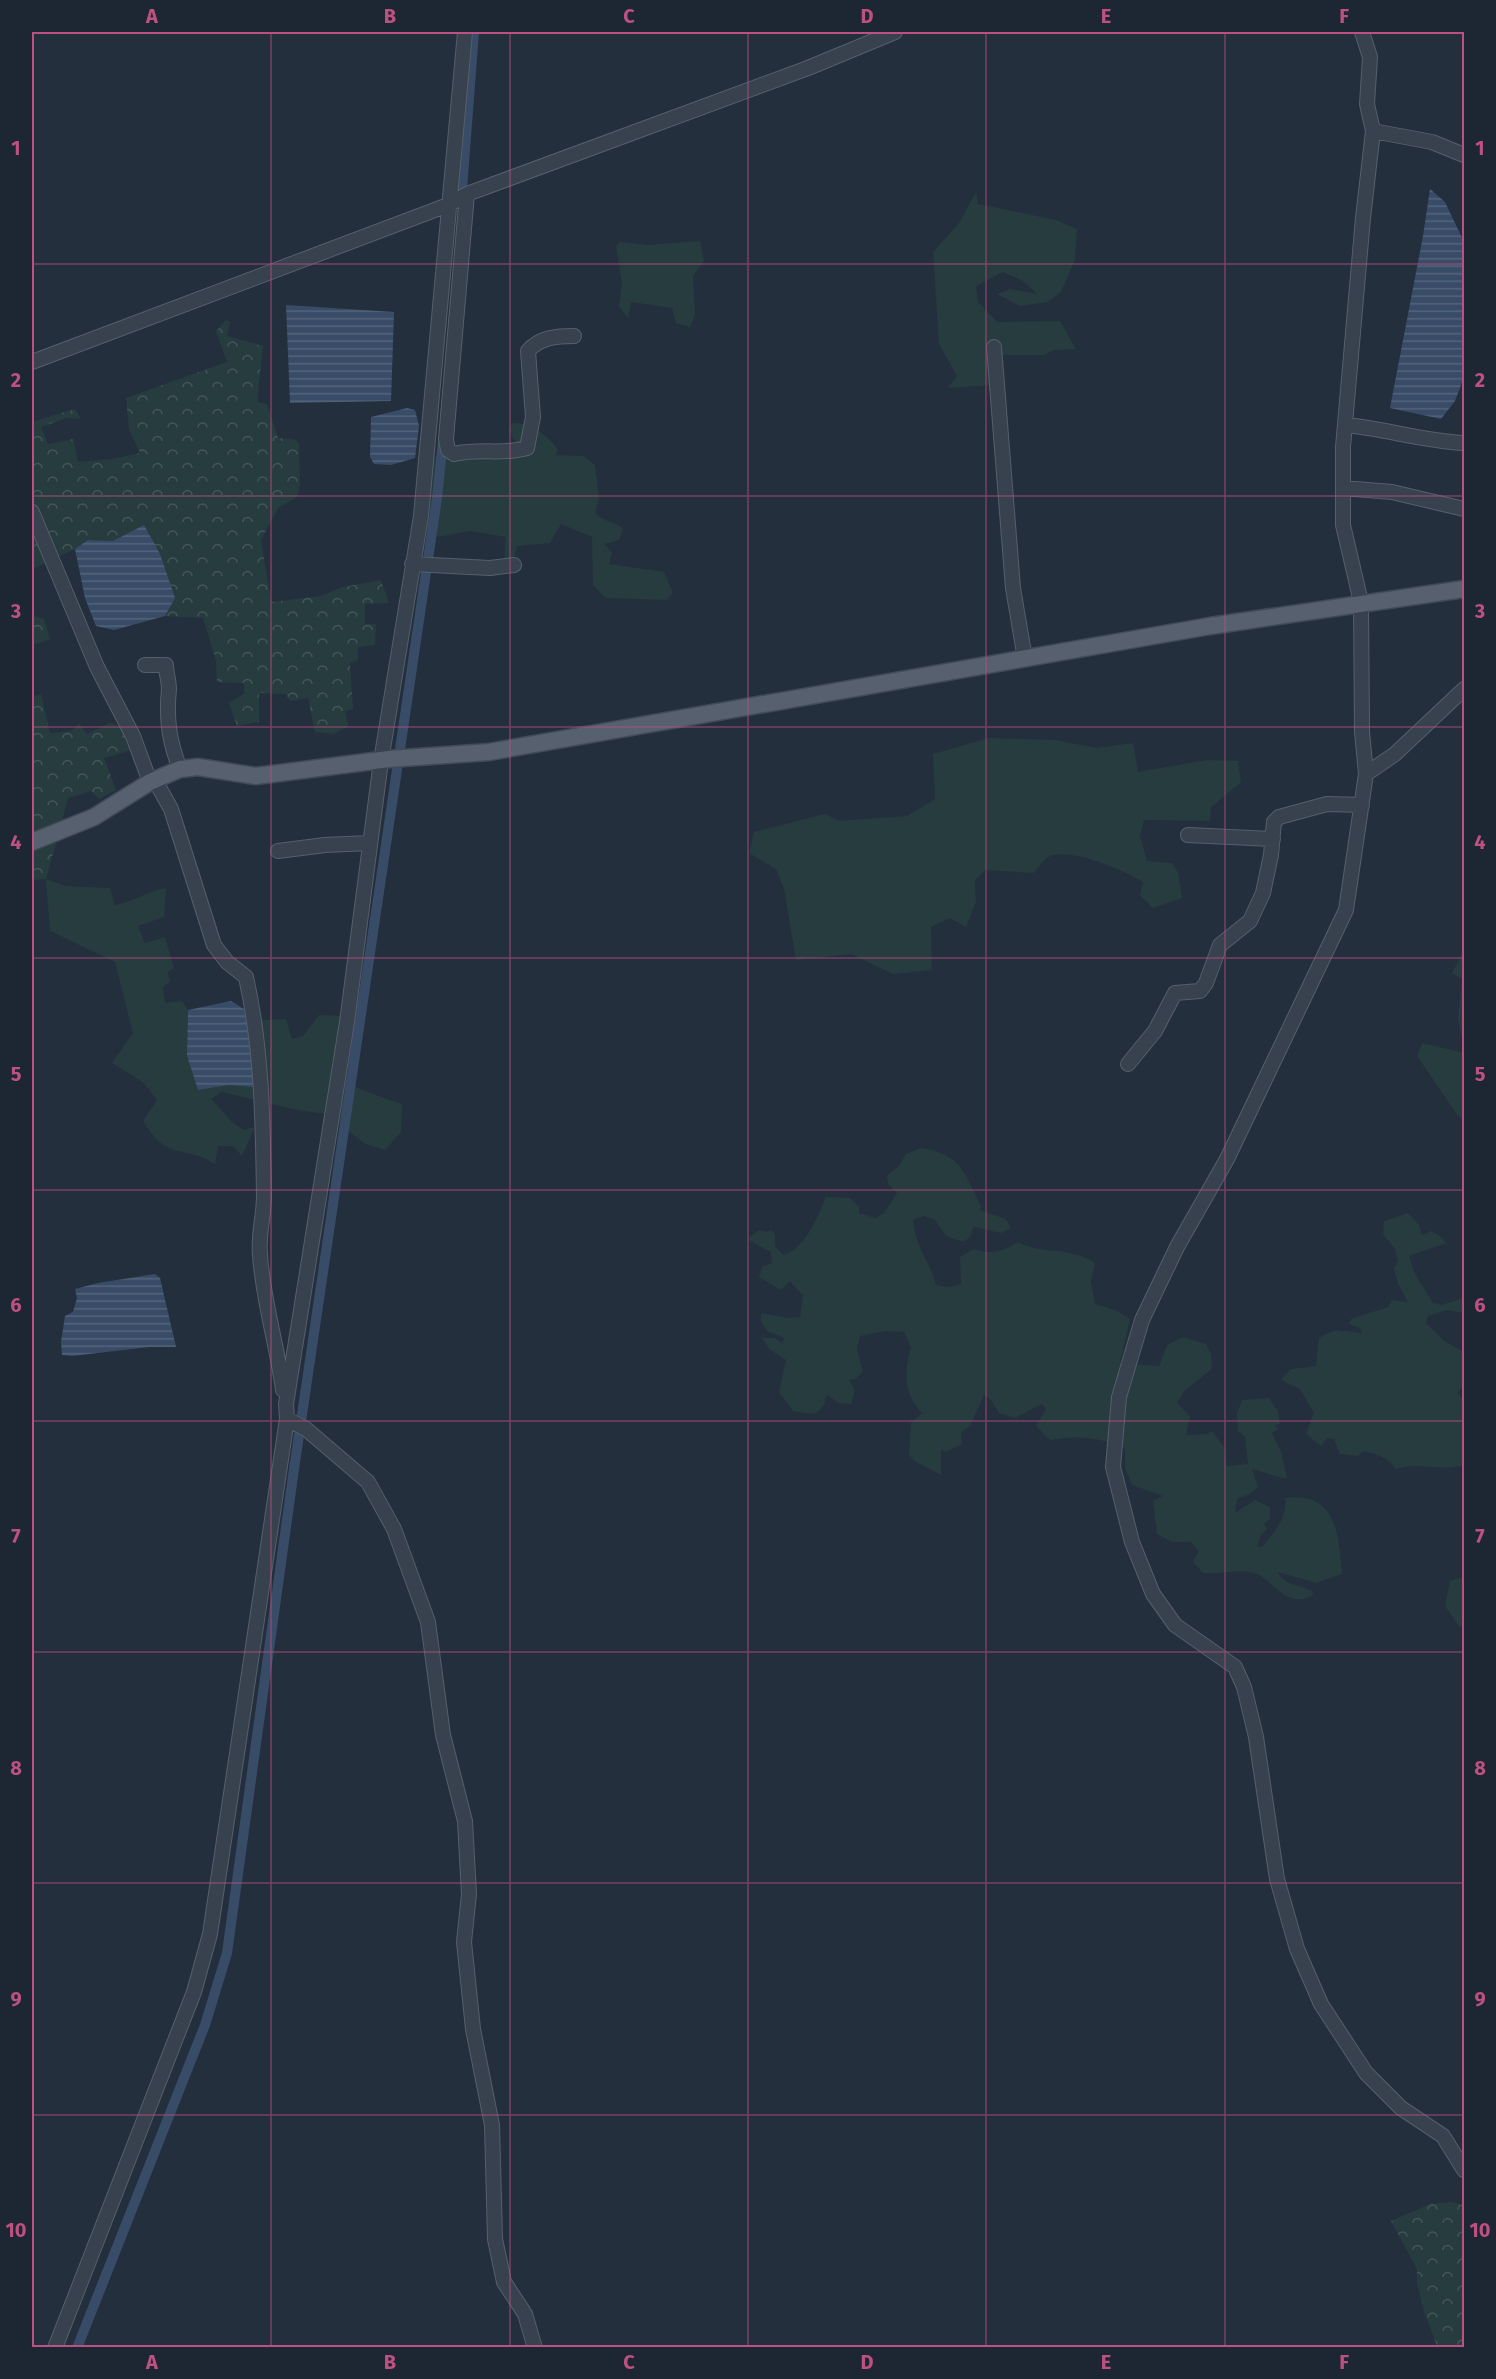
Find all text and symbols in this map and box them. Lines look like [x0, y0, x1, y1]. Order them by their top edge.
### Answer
text: A [145, 4, 159, 28]
text: B [384, 4, 396, 28]
text: C [623, 4, 635, 28]
text: D [860, 4, 874, 28]
text: E [1101, 4, 1111, 28]
text: F [1339, 4, 1349, 28]
text: 1 [11, 136, 21, 160]
text: 1 [1475, 136, 1485, 160]
text: 2 [11, 368, 21, 392]
text: 2 [1475, 368, 1485, 392]
text: 3 [10, 599, 21, 623]
text: 3 [1474, 599, 1485, 623]
text: 4 [10, 830, 22, 854]
text: 4 [1474, 830, 1486, 854]
text: 5 [11, 1062, 22, 1086]
text: 5 [1475, 1062, 1486, 1086]
text: 6 [10, 1293, 22, 1317]
text: 6 [1474, 1293, 1486, 1317]
text: 7 [11, 1524, 21, 1548]
text: 7 [1475, 1524, 1485, 1548]
text: 8 [10, 1756, 22, 1780]
text: 8 [1474, 1756, 1486, 1780]
text: 9 [10, 1987, 22, 2011]
text: 9 [1474, 1987, 1486, 2011]
text: 10 [6, 2218, 26, 2242]
text: 10 [1470, 2218, 1490, 2242]
text: A [145, 2350, 159, 2374]
text: B [384, 2350, 396, 2374]
text: C [623, 2350, 635, 2374]
text: D [860, 2350, 874, 2374]
text: E [1101, 2350, 1111, 2374]
text: F [1339, 2350, 1349, 2374]

